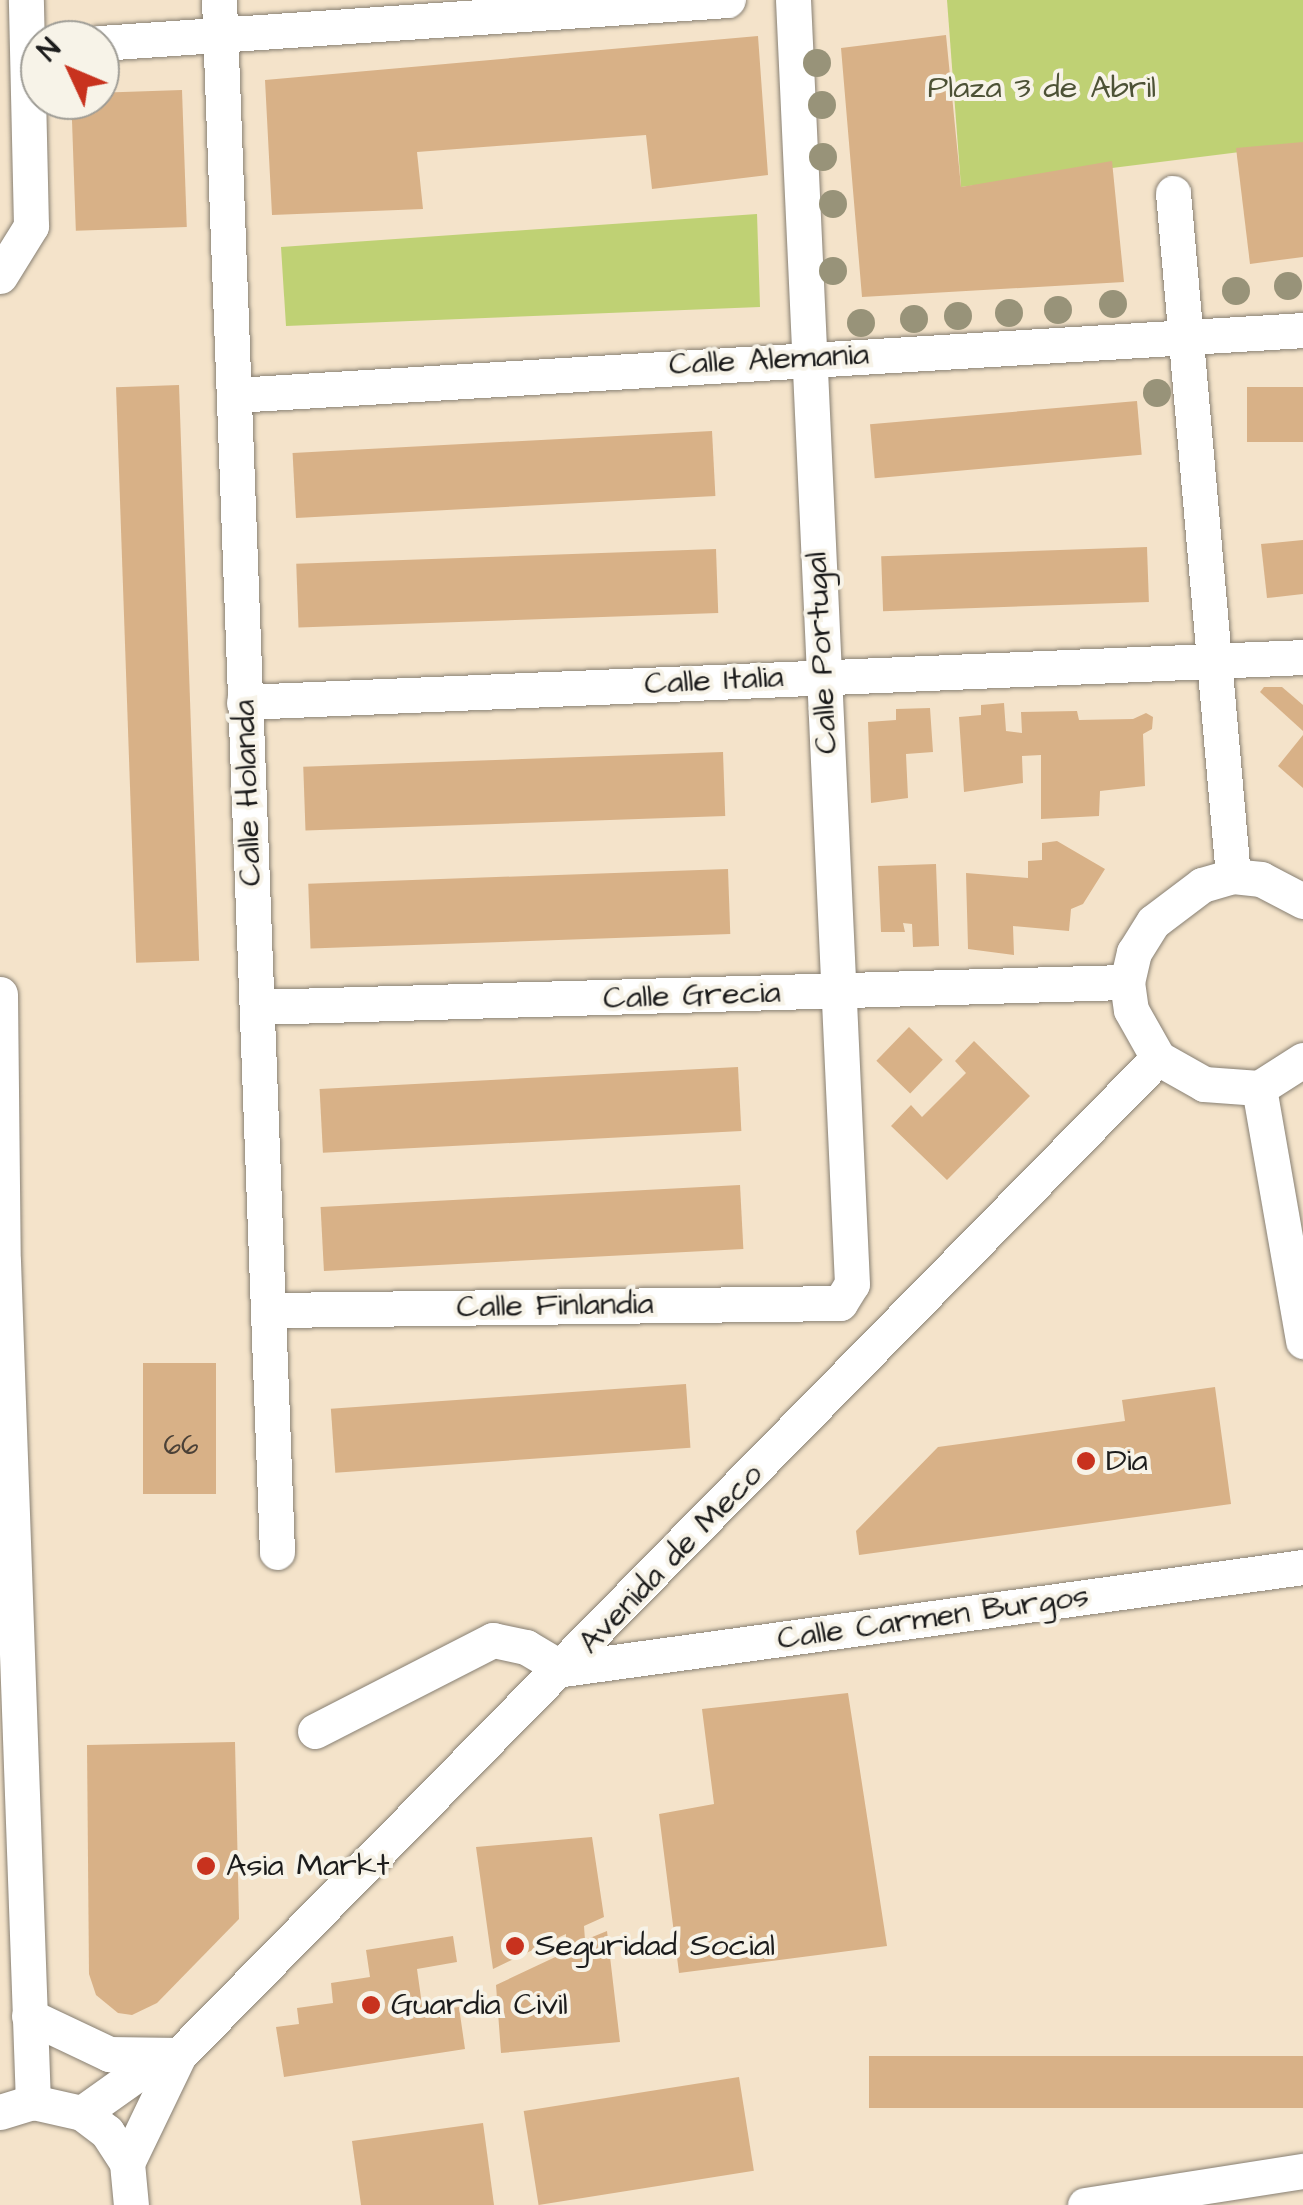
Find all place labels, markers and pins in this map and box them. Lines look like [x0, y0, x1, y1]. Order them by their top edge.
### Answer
place label: Dia [1106, 1442, 1148, 1480]
marker: Dia [1075, 1450, 1097, 1472]
place label: Asia Markt [226, 1847, 390, 1885]
marker: Asia Markt [195, 1855, 217, 1877]
place label: Seguridad Social [535, 1927, 775, 1965]
marker: Seguridad Social [504, 1935, 526, 1957]
place label: Guardia Civil [391, 1986, 568, 2024]
marker: Guardia Civil [360, 1994, 382, 2016]

